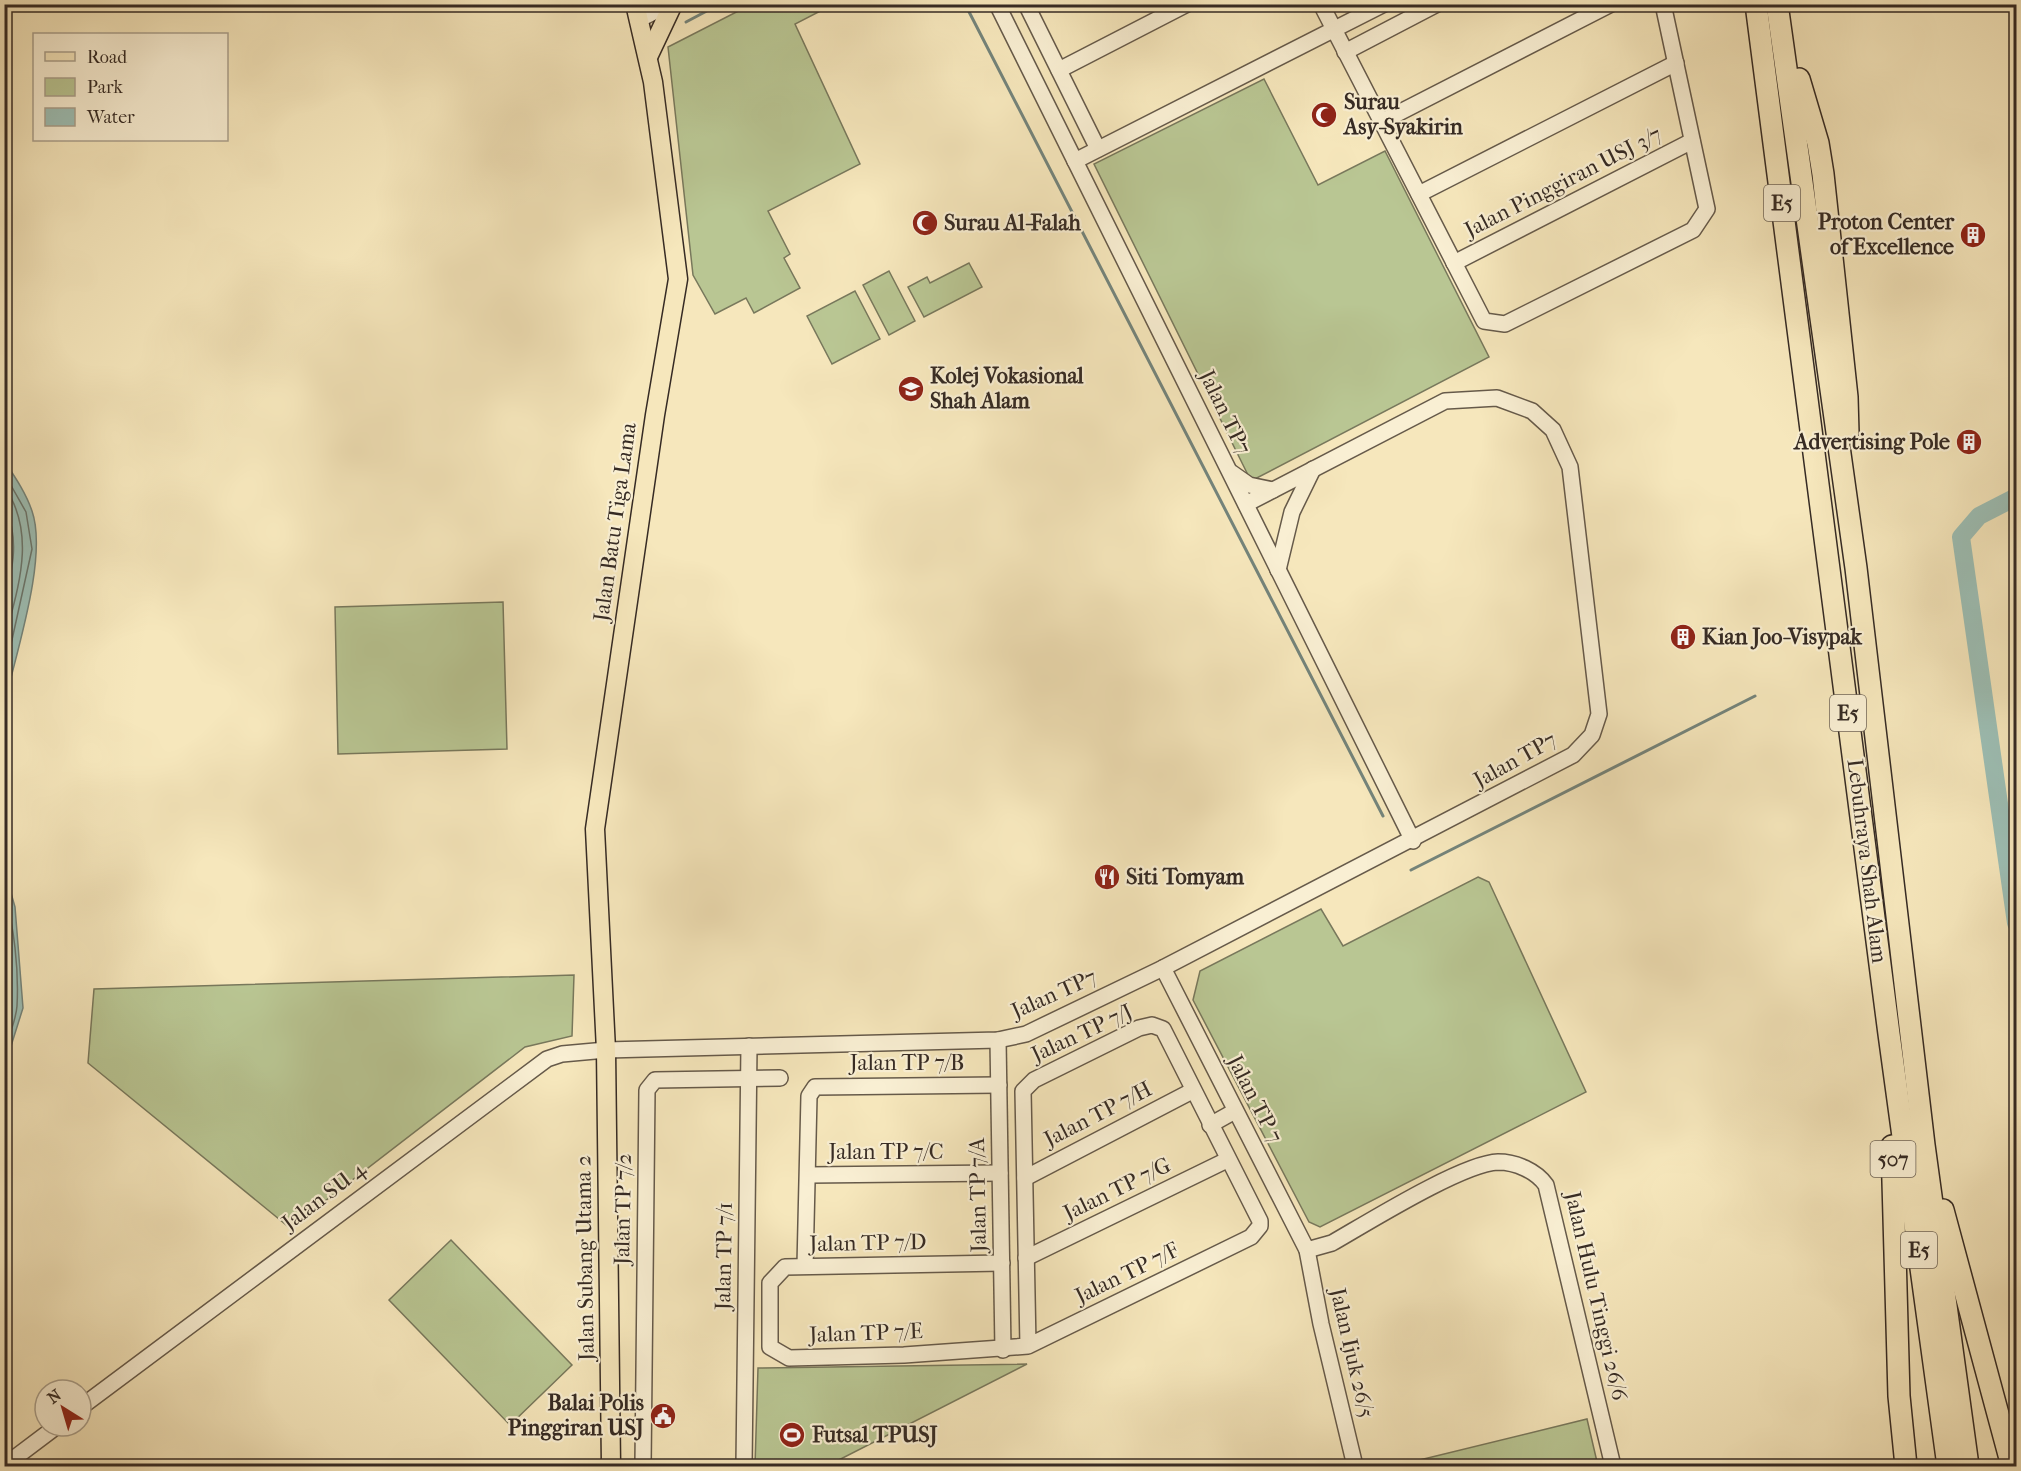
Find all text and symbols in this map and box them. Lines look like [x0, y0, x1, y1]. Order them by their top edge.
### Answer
legend [33, 33, 228, 141]
text: Road [87, 47, 127, 68]
text: Park [87, 77, 124, 98]
place label: Surau Asy-Syakirin [1342, 89, 1463, 140]
mosque icon: Surau Asy-Syakirin [1309, 100, 1339, 130]
text: Water [86, 107, 135, 128]
street label: Jalan Pinggiran USJ 3/7 [1458, 121, 1666, 244]
road number: E5 [1764, 185, 1800, 221]
mosque icon: Surau Al-Falah [910, 208, 940, 238]
place label: Proton Center of Excellence [1818, 209, 1955, 260]
place label: Surau Al-Falah [944, 210, 1082, 236]
building icon: Proton Center of Excellence [1958, 220, 1988, 250]
place label: Kolej Vokasional Shah Alam [930, 363, 1085, 414]
street label: Jalan TP7 [1193, 364, 1257, 458]
school or university icon: Kolej Vokasional Shah Alam [896, 374, 926, 404]
street label: Jalan Batu Tiga Lama [588, 420, 642, 625]
building icon: Advertising Pole [1954, 427, 1984, 457]
place label: Advertising Pole [1792, 429, 1950, 455]
building icon: Kian Joo-Visypak [1668, 622, 1698, 652]
place label: Kian Joo-Visypak [1702, 624, 1863, 650]
road number: E5 [1830, 695, 1866, 731]
street label: Jalan TP7 [1467, 727, 1561, 794]
street label: Lebuhraya Shah Alam [1842, 757, 1893, 965]
restaurant icon: Siti Tomyam [1092, 862, 1122, 892]
place label: Siti Tomyam [1126, 864, 1245, 890]
street label: Jalan TP7 [1006, 964, 1101, 1025]
street label: Jalan TP 7/J [1025, 998, 1137, 1069]
street label: Jalan TP 7 [1221, 1049, 1288, 1147]
street label: Jalan TP 7/B [848, 1050, 964, 1076]
street label: Jalan TP 7/H [1038, 1076, 1156, 1153]
street label: Jalan TP 7/A [964, 1137, 992, 1254]
street label: Jalan TP 7/C [826, 1139, 944, 1165]
road number: 507 [1870, 1141, 1916, 1177]
street label: Jalan TP 7/G [1057, 1152, 1175, 1227]
street label: Jalan TP 7/2 [609, 1153, 637, 1267]
street label: Jalan Subang Utama 2 [570, 1155, 600, 1363]
street label: Jalan SU 4 [275, 1156, 372, 1237]
street label: Jalan Hulu Tinggi 26/6 [1559, 1187, 1633, 1403]
street label: Jalan TP 7/1 [710, 1202, 738, 1312]
street label: Jalan TP 7/D [807, 1229, 927, 1257]
road number: E5 [1901, 1232, 1937, 1268]
street label: Jalan TP 7/F [1069, 1237, 1183, 1310]
street label: Jalan Ijuk 26/5 [1324, 1284, 1380, 1420]
street label: Jalan TP 7/E [807, 1318, 923, 1348]
north arrow [33, 1378, 93, 1438]
text: N [44, 1385, 66, 1408]
place label: Balai Polis Pinggiran USJ [508, 1390, 644, 1441]
public building icon: Balai Polis Pinggiran USJ [648, 1401, 678, 1431]
sports icon: Futsal TPUSJ [777, 1420, 807, 1450]
place label: Futsal TPUSJ [811, 1422, 938, 1448]

